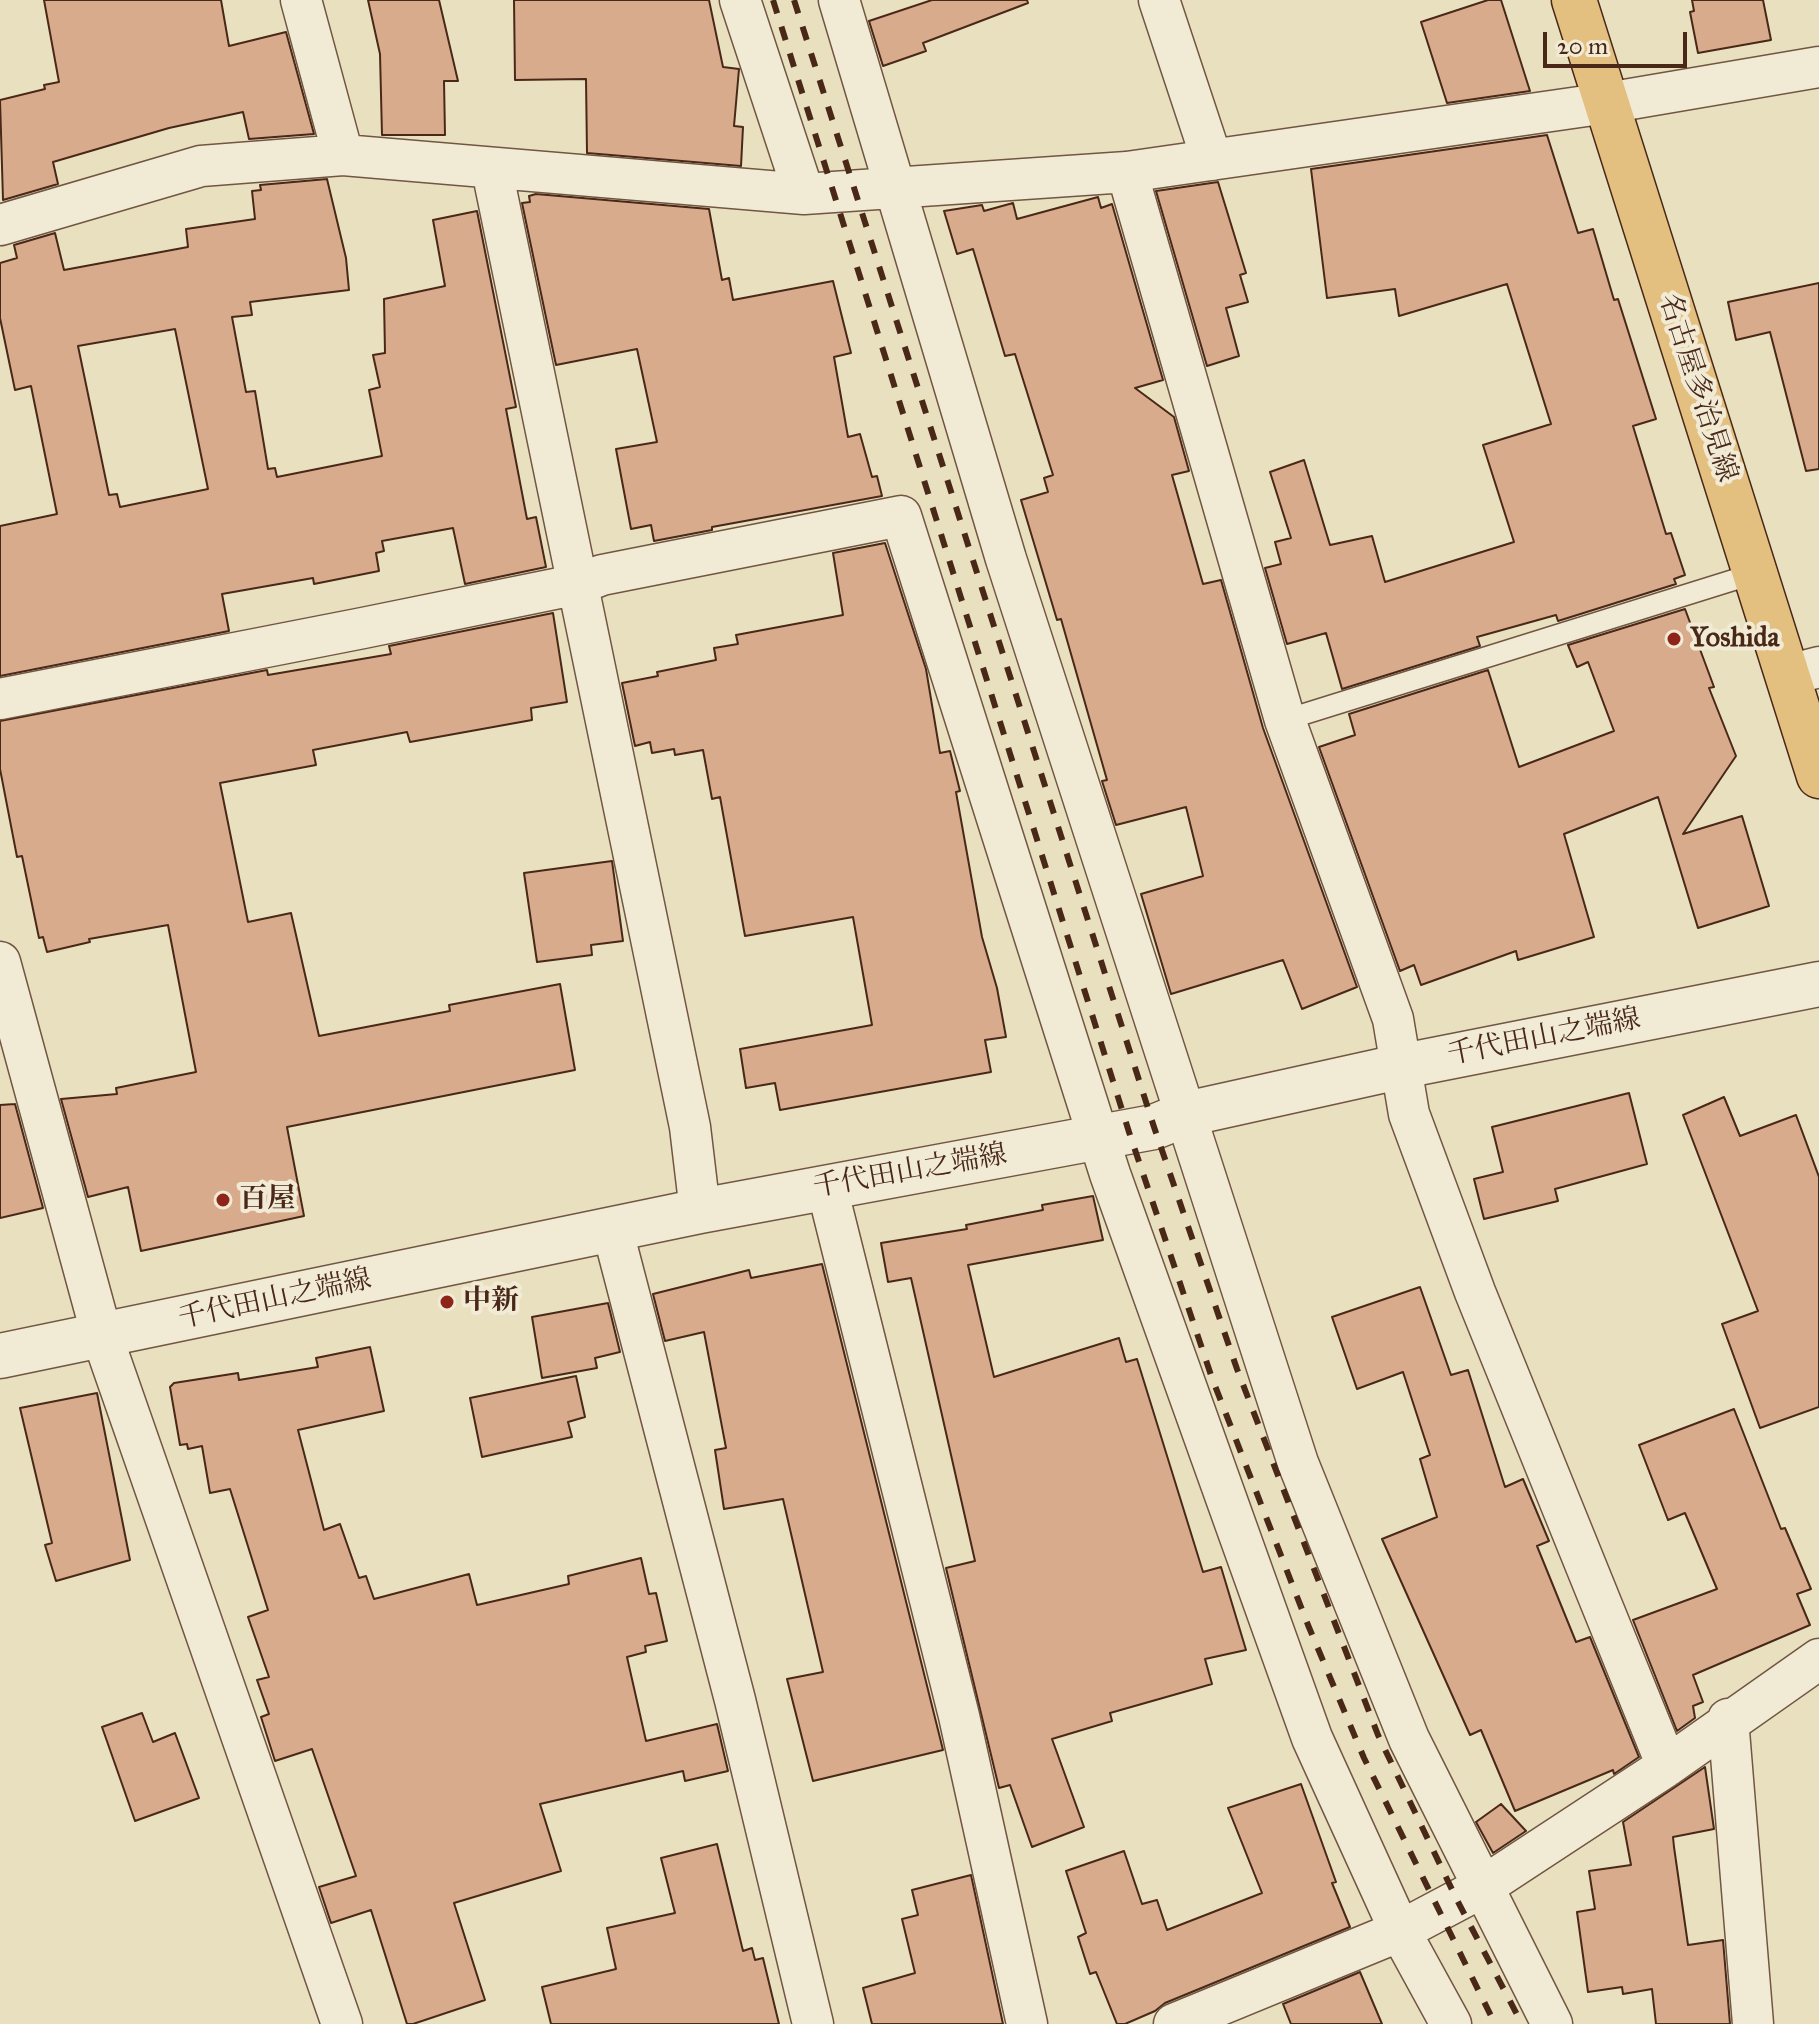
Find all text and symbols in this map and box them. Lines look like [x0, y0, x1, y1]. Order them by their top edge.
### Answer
scale bar [1547, 16, 1691, 66]
text: 20 m [1557, 31, 1608, 61]
street label: 名古屋多治見線 [1651, 290, 1743, 486]
place label: Yoshida [1690, 622, 1779, 656]
marker: Yoshida [1665, 630, 1683, 648]
street label: 千代田山之端線 [1445, 1003, 1643, 1073]
street label: 千代田山之端線 [811, 1138, 1009, 1206]
place label: 百屋 [239, 1183, 295, 1217]
marker: 百屋 [214, 1191, 232, 1209]
street label: 千代田山之端線 [176, 1263, 374, 1337]
place label: 中新 [463, 1285, 519, 1319]
marker: 中新 [438, 1293, 456, 1311]

